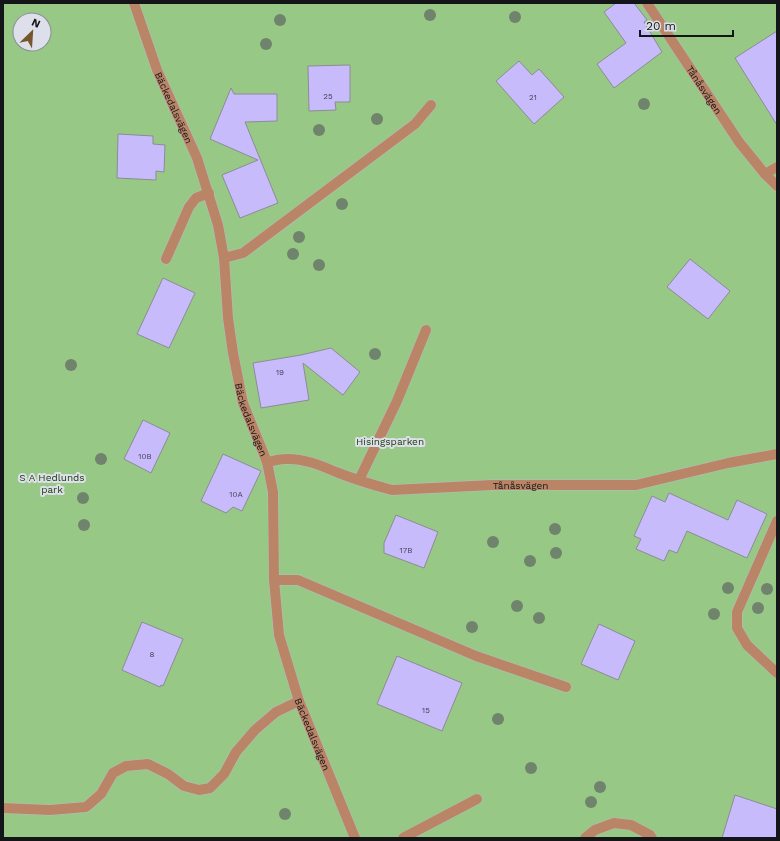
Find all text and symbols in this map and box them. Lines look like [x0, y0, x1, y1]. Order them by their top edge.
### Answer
north arrow [12, 12, 52, 52]
scale bar [640, 12, 733, 38]
text: N [30, 16, 42, 31]
text: 20 m [646, 19, 676, 33]
street label: Tånåsvägen [684, 64, 724, 116]
street label: Bäckedalsvägen [153, 70, 195, 145]
house number: 25 [323, 92, 333, 101]
house number: 21 [529, 93, 537, 102]
house number: 19 [276, 368, 284, 377]
street label: Bäckedalsvägen [233, 382, 269, 458]
park label: Hisingsparken [356, 436, 424, 447]
house number: 10B [138, 452, 152, 461]
park label: S A Hedlunds park [19, 472, 85, 495]
street label: Tånåsvägen [493, 480, 549, 491]
house number: 10A [229, 490, 243, 499]
house number: 17B [400, 546, 412, 555]
house number: 8 [150, 650, 155, 659]
street label: Bäckedalsvägen [292, 696, 332, 772]
house number: 15 [422, 706, 430, 715]

